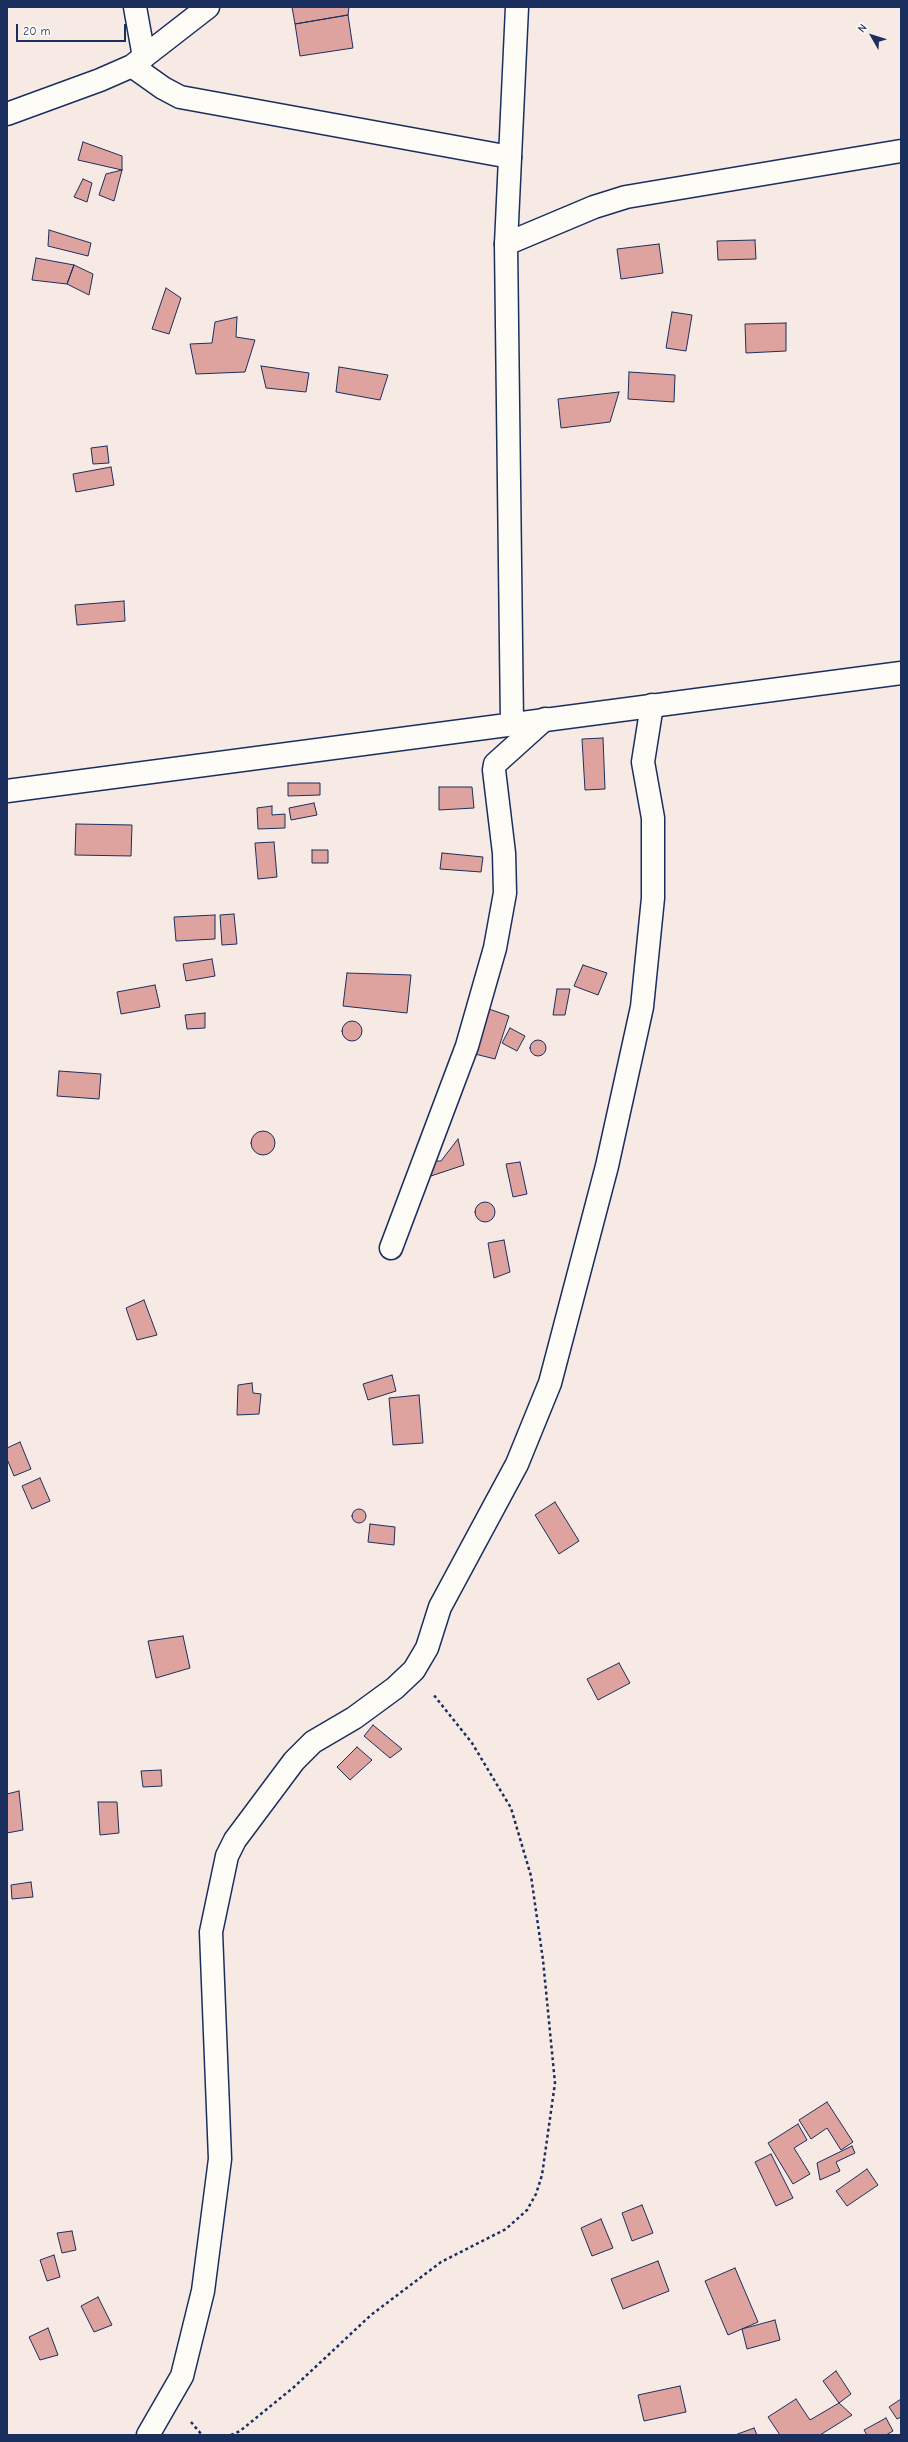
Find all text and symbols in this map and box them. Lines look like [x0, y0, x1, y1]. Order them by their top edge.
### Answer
scale bar [18, 16, 128, 42]
north arrow [852, 16, 892, 56]
text: N [855, 21, 870, 35]
text: 20 m [23, 24, 51, 38]

